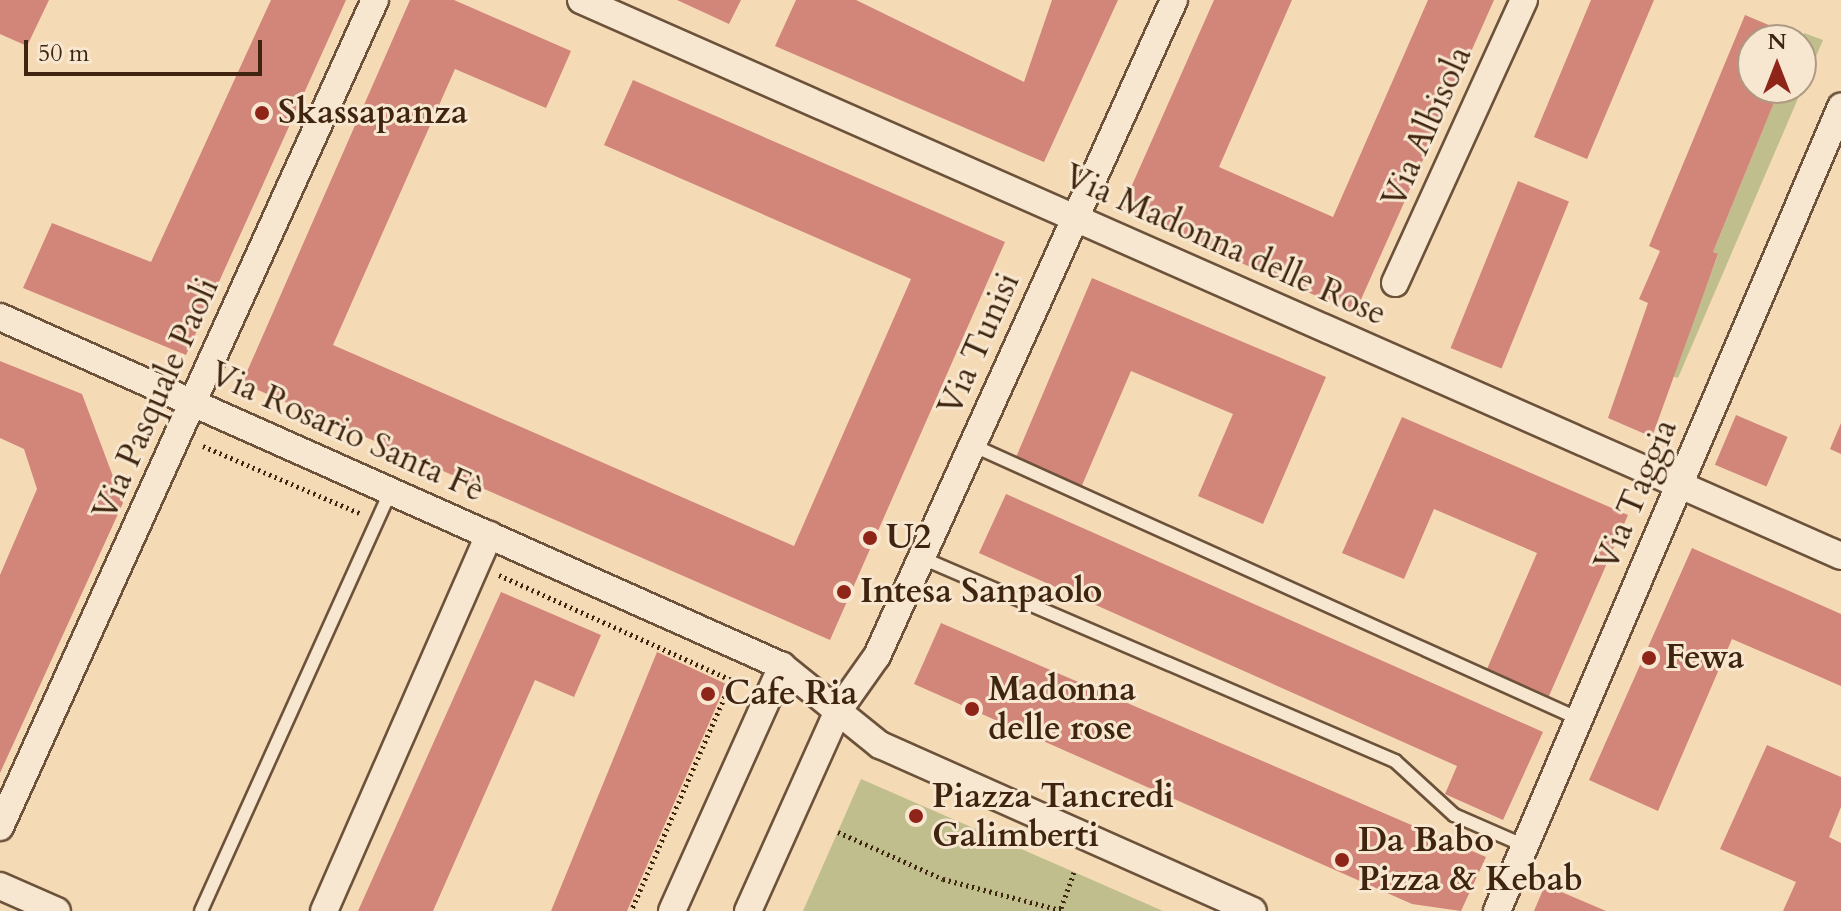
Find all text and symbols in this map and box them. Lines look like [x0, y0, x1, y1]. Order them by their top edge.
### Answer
scale bar [28, 24, 266, 74]
north arrow [1737, 24, 1817, 104]
text: N [1767, 27, 1787, 57]
text: 50 m [38, 37, 89, 70]
street label: Via Albisola [1373, 40, 1481, 214]
place label: Skassapanza [278, 93, 468, 133]
marker: Skassapanza [253, 104, 271, 122]
street label: Via Madonna delle Rose [1058, 156, 1392, 334]
street label: Via Tunisi [929, 266, 1029, 422]
street label: Via Pasquale Paoli [84, 272, 228, 526]
street label: Via Rosario Santa Fè [203, 353, 491, 511]
street label: Via Taggia [1586, 413, 1686, 577]
place label: U2 [886, 518, 931, 558]
marker: U2 [861, 529, 879, 547]
place label: Intesa Sanpaolo [860, 572, 1102, 612]
marker: Intesa Sanpaolo [835, 583, 853, 601]
place label: Fewa [1665, 638, 1744, 678]
marker: Fewa [1640, 649, 1658, 667]
place label: Madonna delle rose [988, 669, 1136, 748]
place label: Cafe Ria [724, 674, 858, 714]
marker: Cafe Ria [699, 685, 717, 703]
marker: Madonna delle rose [963, 700, 981, 718]
place label: Piazza Tancredi Galimberti [932, 776, 1174, 856]
marker: Piazza Tancredi Galimberti [907, 807, 925, 825]
place label: Da Babo Pizza & Kebab [1358, 820, 1583, 900]
marker: Da Babo Pizza & Kebab [1333, 851, 1351, 869]

